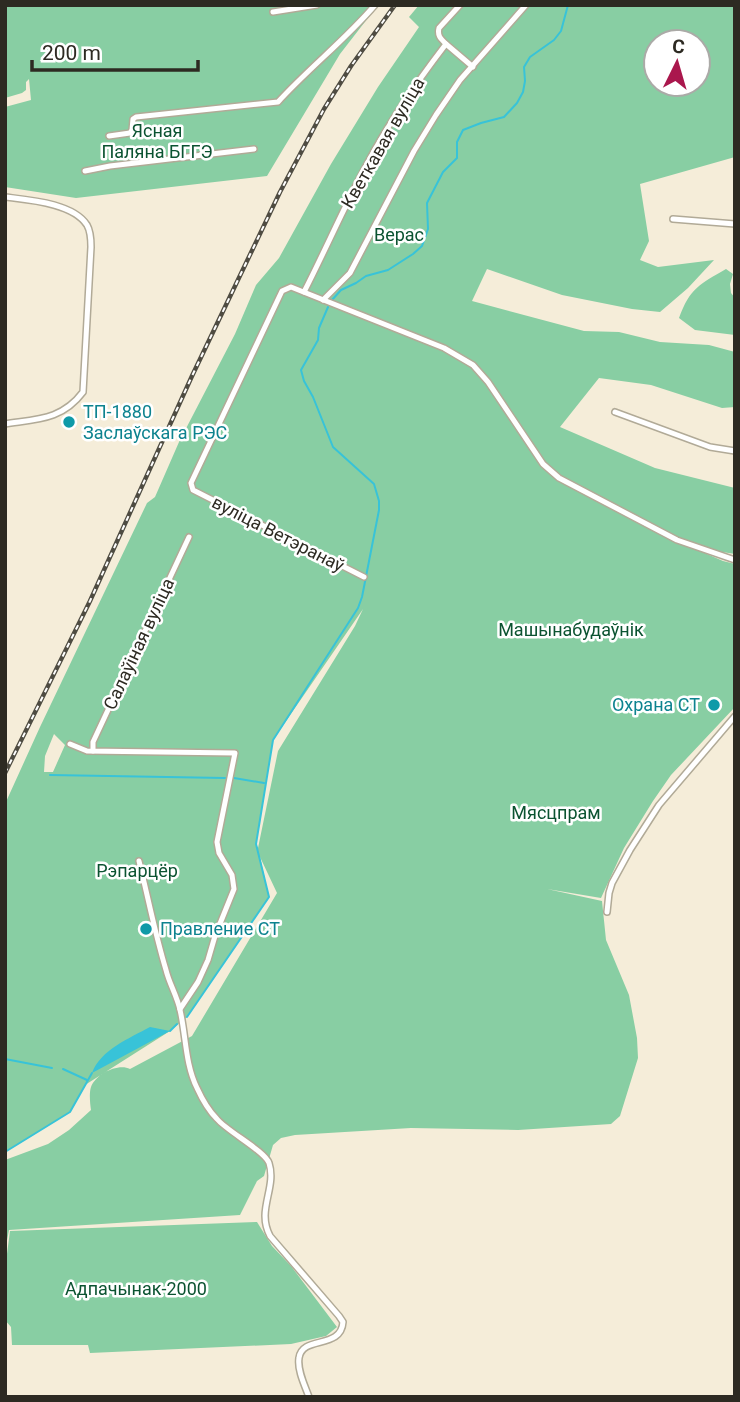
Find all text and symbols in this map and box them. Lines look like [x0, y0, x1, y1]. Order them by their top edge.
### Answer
scale bar [32, 28, 198, 72]
north arrow [642, 28, 712, 98]
text: С [671, 35, 686, 59]
text: 200 m [42, 41, 101, 65]
street label: Кветкавая вуліца [337, 74, 429, 212]
park label: Ясная Паляна БГГЭ [101, 120, 213, 162]
park label: Верас [374, 224, 424, 245]
place label: ТП-1880 Заслаўскага РЭС [83, 401, 227, 443]
marker: ТП-1880 Заслаўскага РЭС [61, 414, 77, 430]
street label: вуліца Ветэранаў [209, 491, 348, 576]
street label: Салаўіная вуліца [99, 575, 178, 713]
park label: Машынабудаўнік [498, 619, 644, 640]
place label: Охрана СТ [612, 694, 700, 715]
marker: Охрана СТ [706, 697, 722, 713]
park label: Мясцпрам [511, 802, 601, 823]
park label: Рэпарцёр [96, 860, 178, 881]
place label: Правление СТ [160, 918, 280, 939]
marker: Правление СТ [138, 921, 154, 937]
park label: Адпачынак-2000 [65, 1278, 207, 1299]

